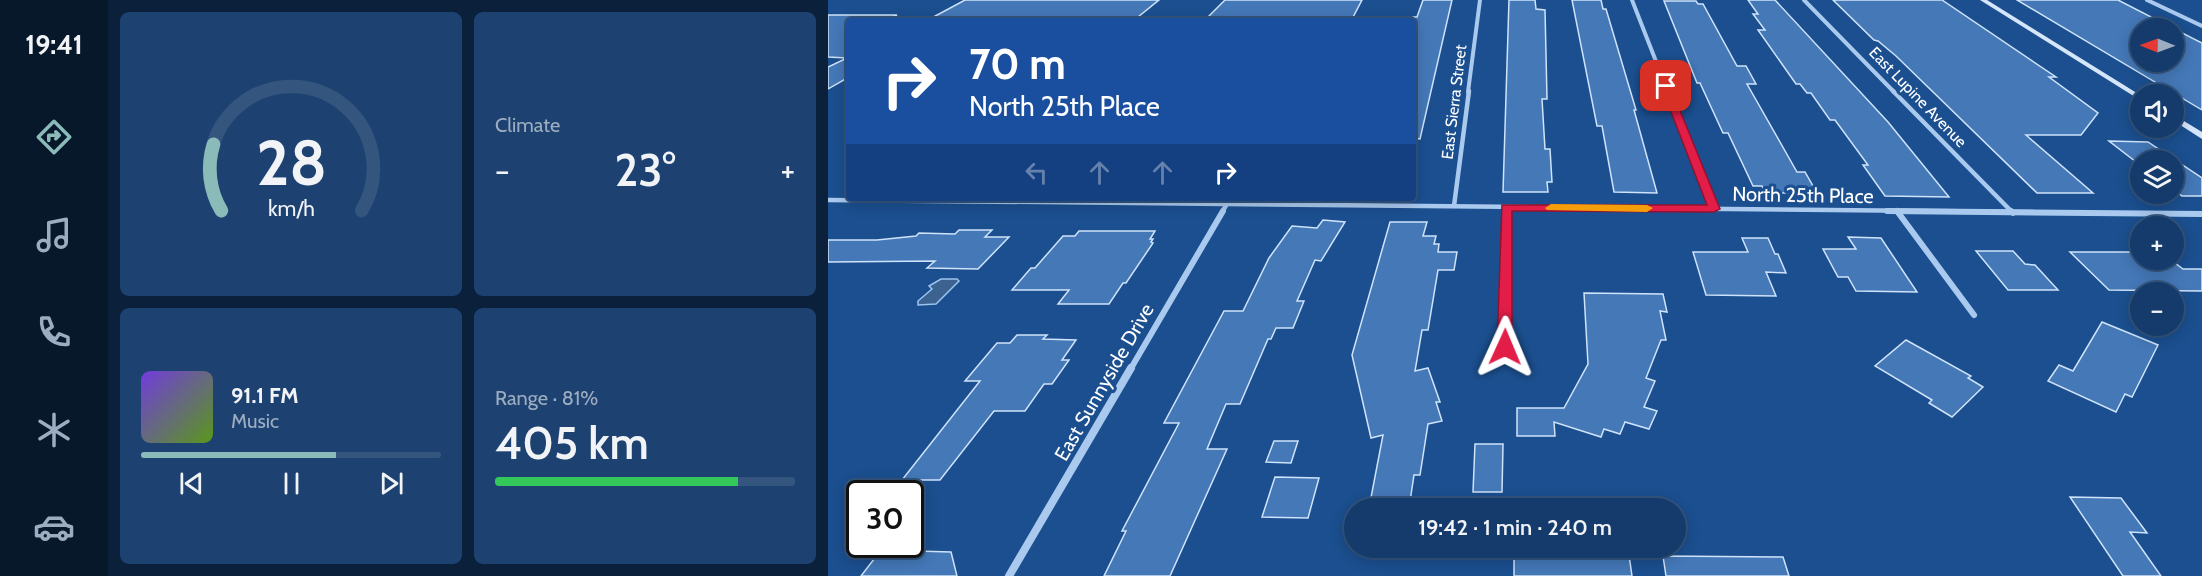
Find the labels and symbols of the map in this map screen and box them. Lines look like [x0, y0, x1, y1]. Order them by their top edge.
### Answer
north arrow [2130, 18, 2184, 72]
street label: East Sierra Street [1438, 43, 1471, 160]
street label: East Lupine Avenue [1865, 43, 1971, 151]
pin [1640, 60, 1691, 111]
street label: North 25th Place [1732, 182, 1874, 208]
street label: East Sunnyside Drive [1049, 299, 1159, 465]
position arrow [1473, 315, 1537, 379]
speed limit sign: 30 [846, 480, 924, 558]

